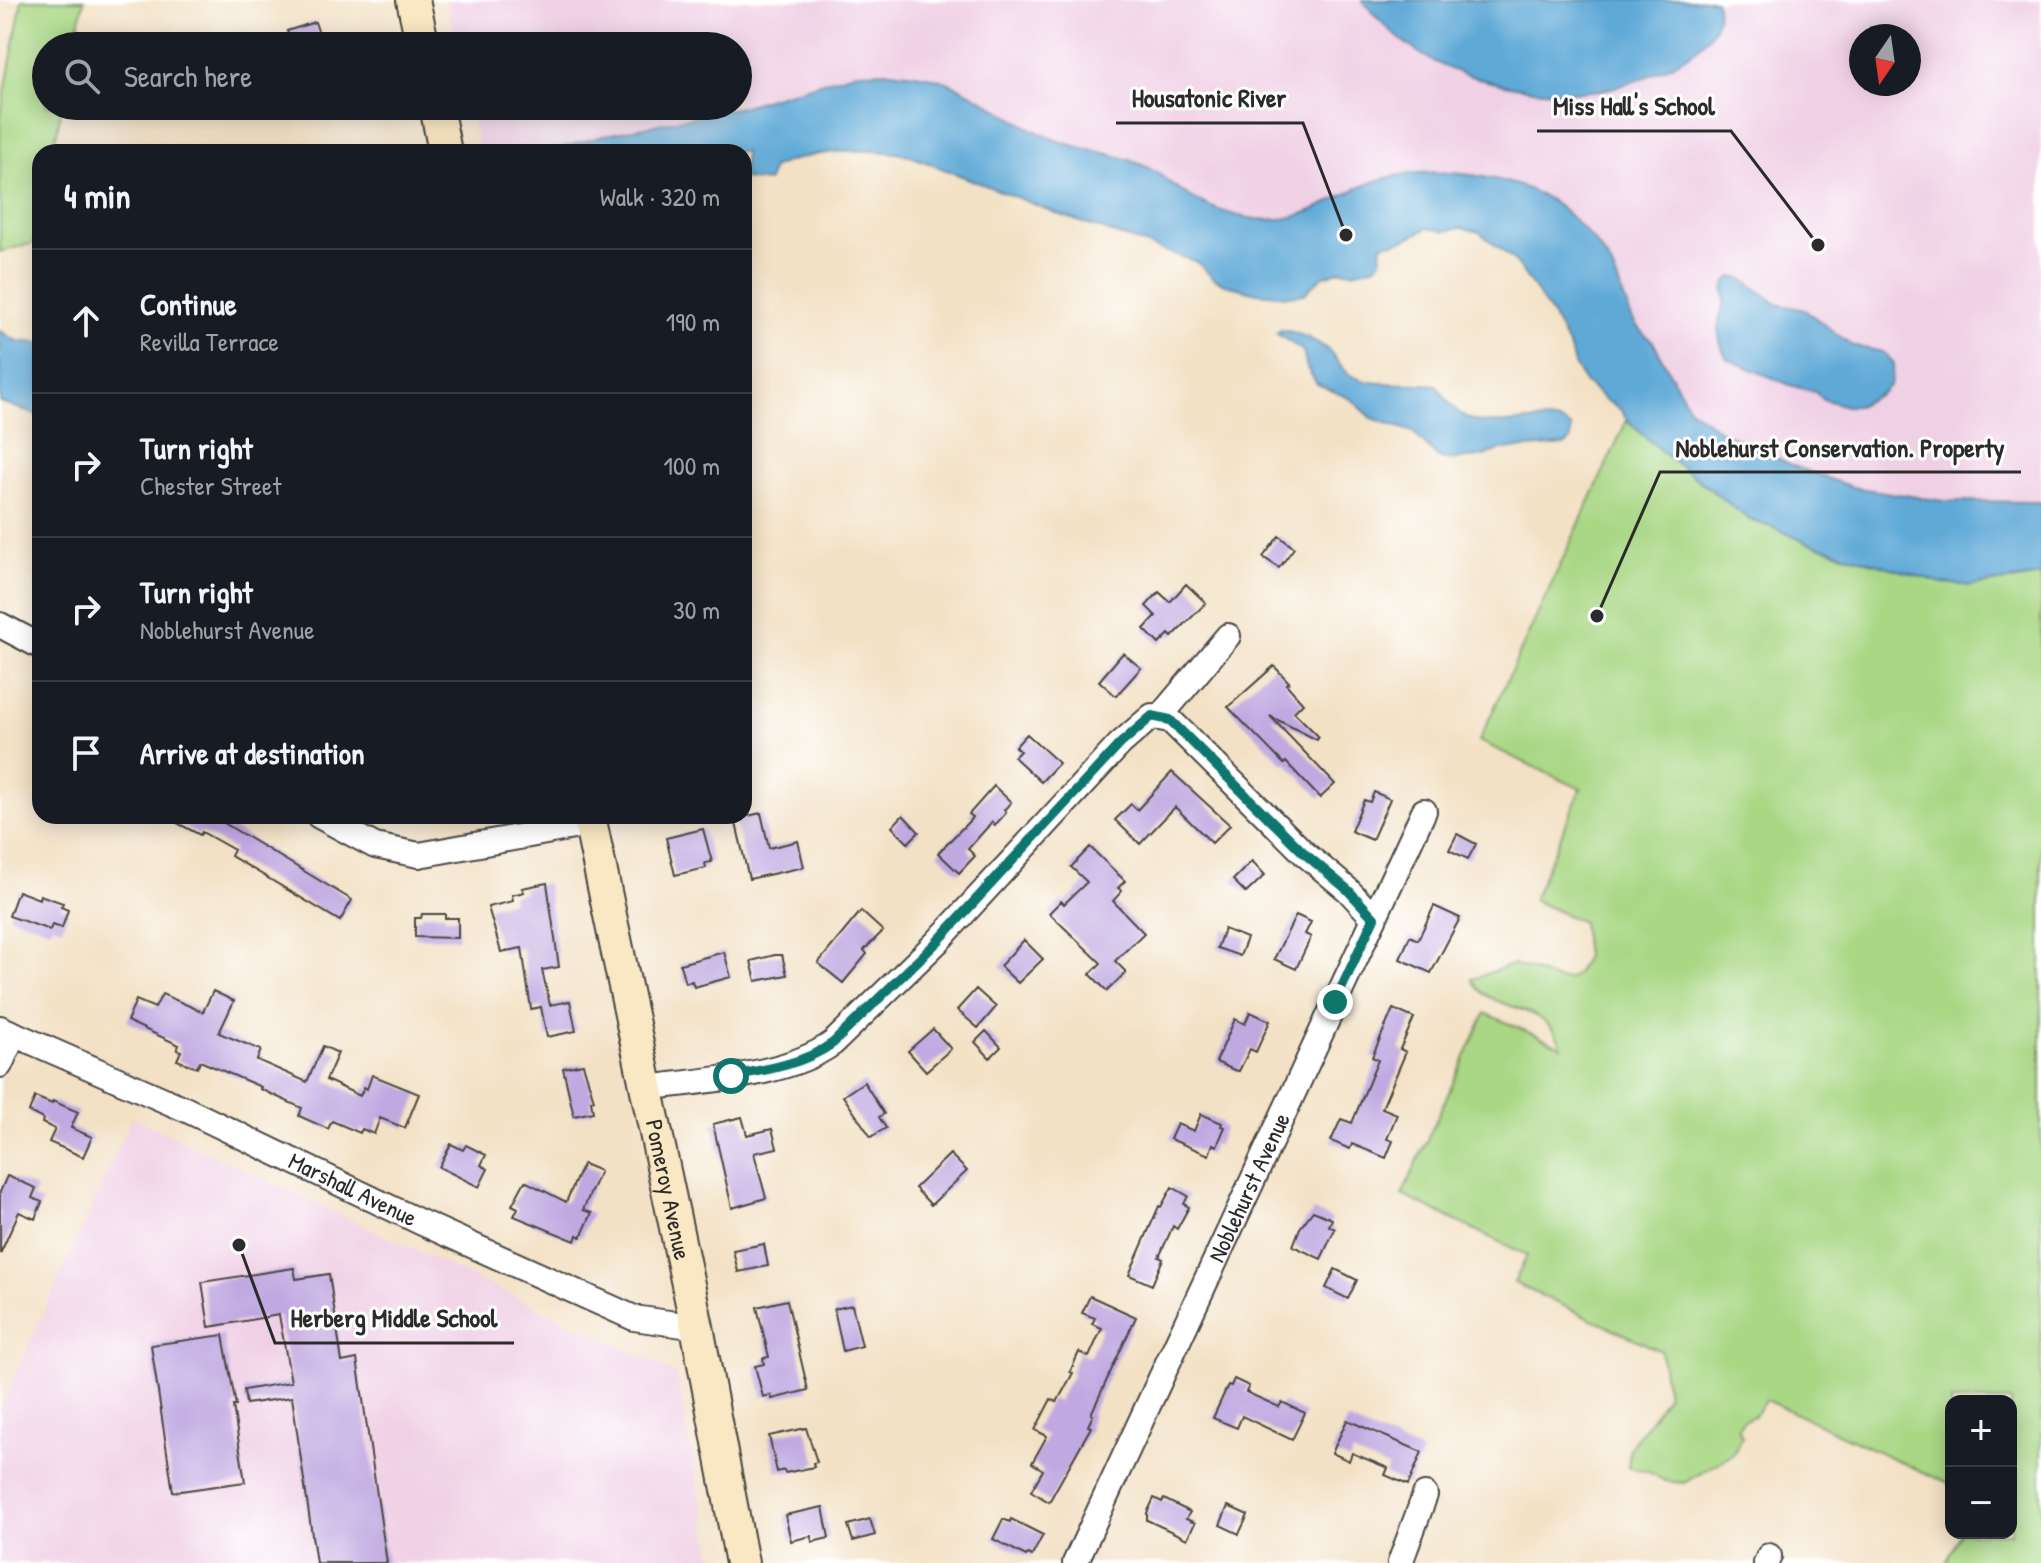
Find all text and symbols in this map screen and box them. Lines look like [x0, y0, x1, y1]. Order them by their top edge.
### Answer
north arrow [1849, 24, 1921, 96]
search box [32, 32, 752, 120]
icon: search [60, 54, 104, 98]
text: Search here [124, 56, 252, 96]
callout: Housatonic River [1116, 73, 1303, 123]
text: Housatonic River [1132, 80, 1287, 115]
callout: Miss Hall's School [1537, 81, 1731, 131]
text: Miss Hall's School [1553, 88, 1716, 123]
text: 4 min [64, 173, 131, 219]
text: Walk · 320 m [600, 179, 720, 214]
text: Continue [140, 284, 237, 324]
icon: ahead [64, 299, 108, 343]
text: 190 m [666, 304, 720, 339]
text: Revilla Terrace [140, 324, 279, 359]
callout: Noblehurst Conservation. Property [1660, 422, 2021, 472]
text: Turn right [140, 428, 253, 468]
text: Noblehurst Conservation. Property [1676, 430, 2004, 466]
icon: right [64, 443, 108, 487]
text: 100 m [664, 448, 720, 483]
text: Chester Street [140, 468, 281, 503]
text: Turn right [140, 572, 253, 612]
icon: right [64, 587, 108, 631]
text: 30 m [673, 592, 720, 627]
text: Noblehurst Avenue [140, 612, 315, 647]
icon: arrive [64, 731, 108, 775]
text: Arrive at destination [140, 733, 365, 773]
route end [1317, 984, 1353, 1020]
route start [713, 1058, 749, 1094]
street label: Noblehurst Avenue [1200, 1107, 1297, 1267]
street label: Pomeroy Avenue [639, 1116, 699, 1263]
street label: Marshall Avenue [284, 1144, 423, 1233]
callout: Herberg Middle School [275, 1293, 514, 1343]
text: Herberg Middle School [291, 1300, 498, 1336]
map controls [1945, 1395, 2017, 1539]
button: + [1945, 1395, 2017, 1467]
button: − [1945, 1467, 2017, 1539]

